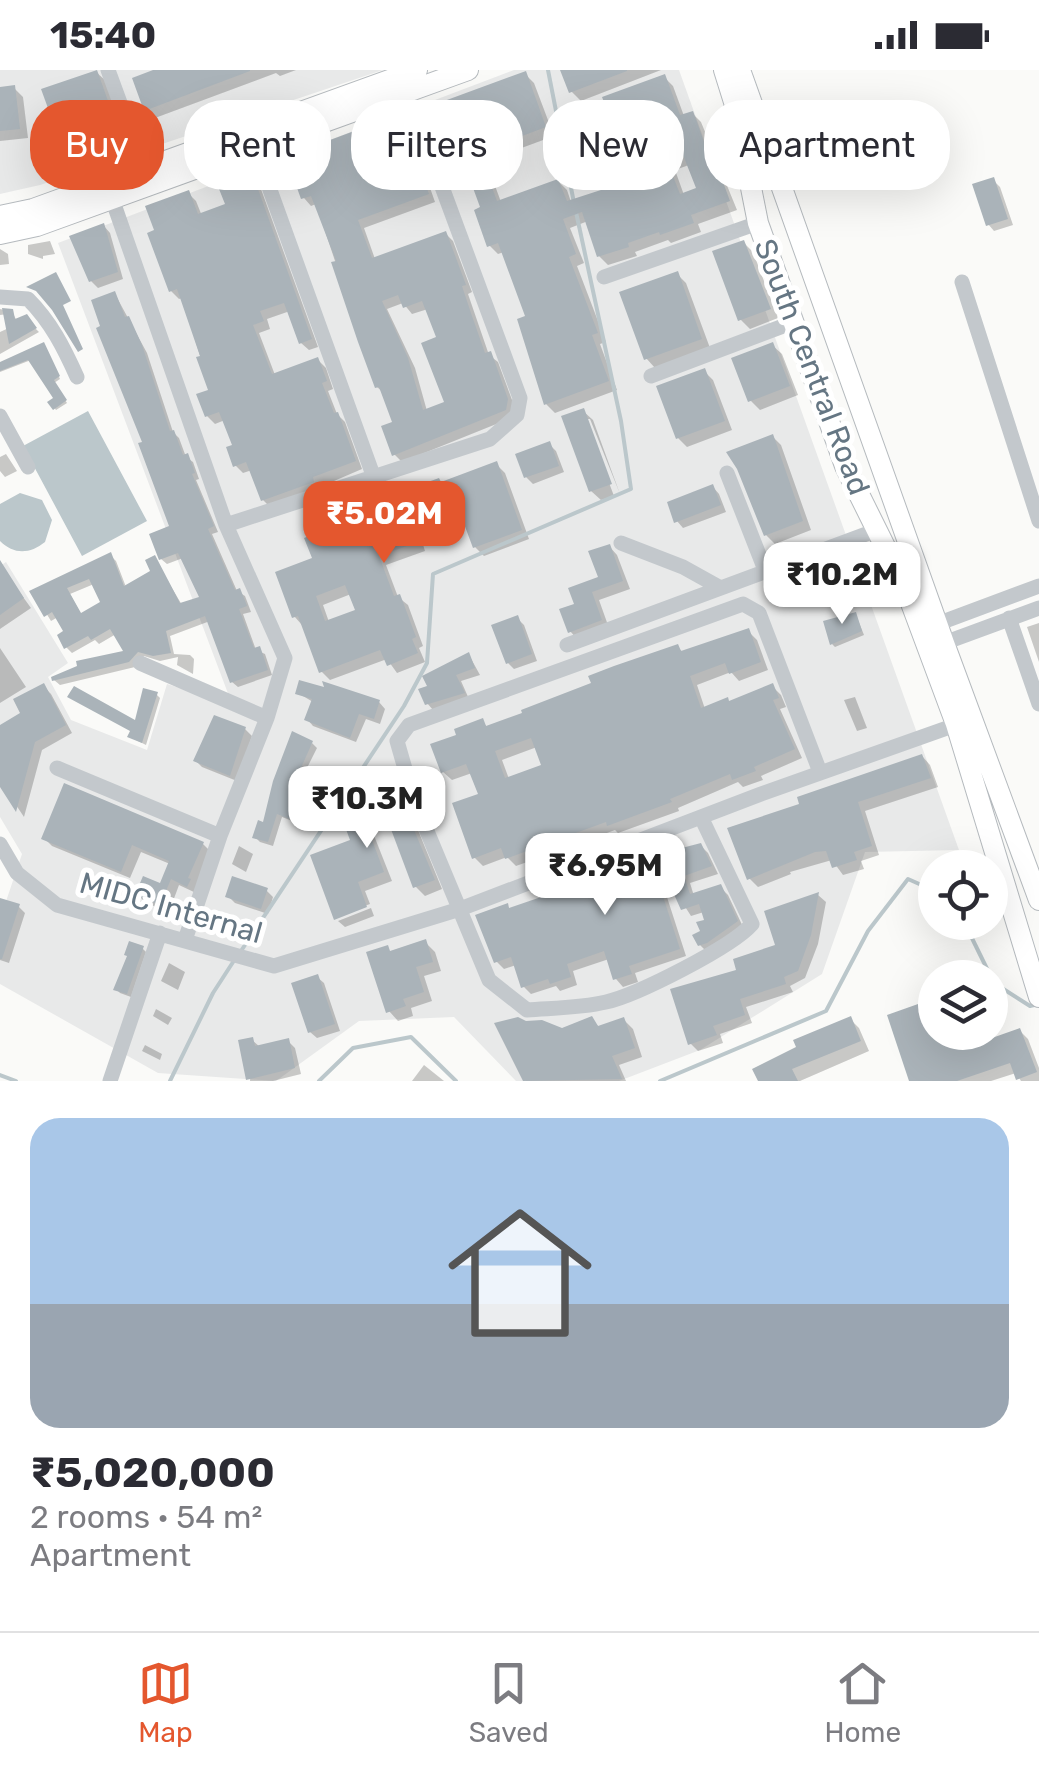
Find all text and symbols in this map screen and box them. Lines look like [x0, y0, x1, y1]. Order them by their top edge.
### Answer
text: 15:40 [50, 12, 156, 58]
chip: Buy [30, 100, 164, 190]
chip: Rent [184, 100, 331, 190]
chip: Filters [351, 100, 523, 190]
chip: New [543, 100, 684, 190]
chip: Apartment [704, 100, 950, 190]
street label: South Central Road [747, 234, 877, 500]
pin: ₹5.02M [303, 481, 465, 566]
text: ₹5.02M [325, 494, 443, 532]
pin: ₹10.2M [761, 542, 923, 627]
text: ₹10.2M [785, 555, 899, 593]
pin: ₹10.3M [286, 766, 448, 851]
text: ₹10.3M [310, 779, 424, 817]
pin: ₹6.95M [524, 833, 686, 918]
text: ₹6.95M [547, 846, 663, 884]
map controls [918, 850, 1008, 1050]
button: locate [918, 850, 1008, 940]
street label: MIDC Internal [76, 865, 266, 951]
button: layers [918, 960, 1008, 1050]
icon: home [430, 1183, 610, 1363]
text: ₹5,020,000 [30, 1448, 275, 1498]
text: 2 rooms · 54 m² [30, 1498, 262, 1536]
text: Apartment [30, 1536, 191, 1574]
tab: Map [138, 1656, 193, 1749]
tab: Saved [469, 1656, 549, 1749]
tab: Home [824, 1656, 901, 1749]

